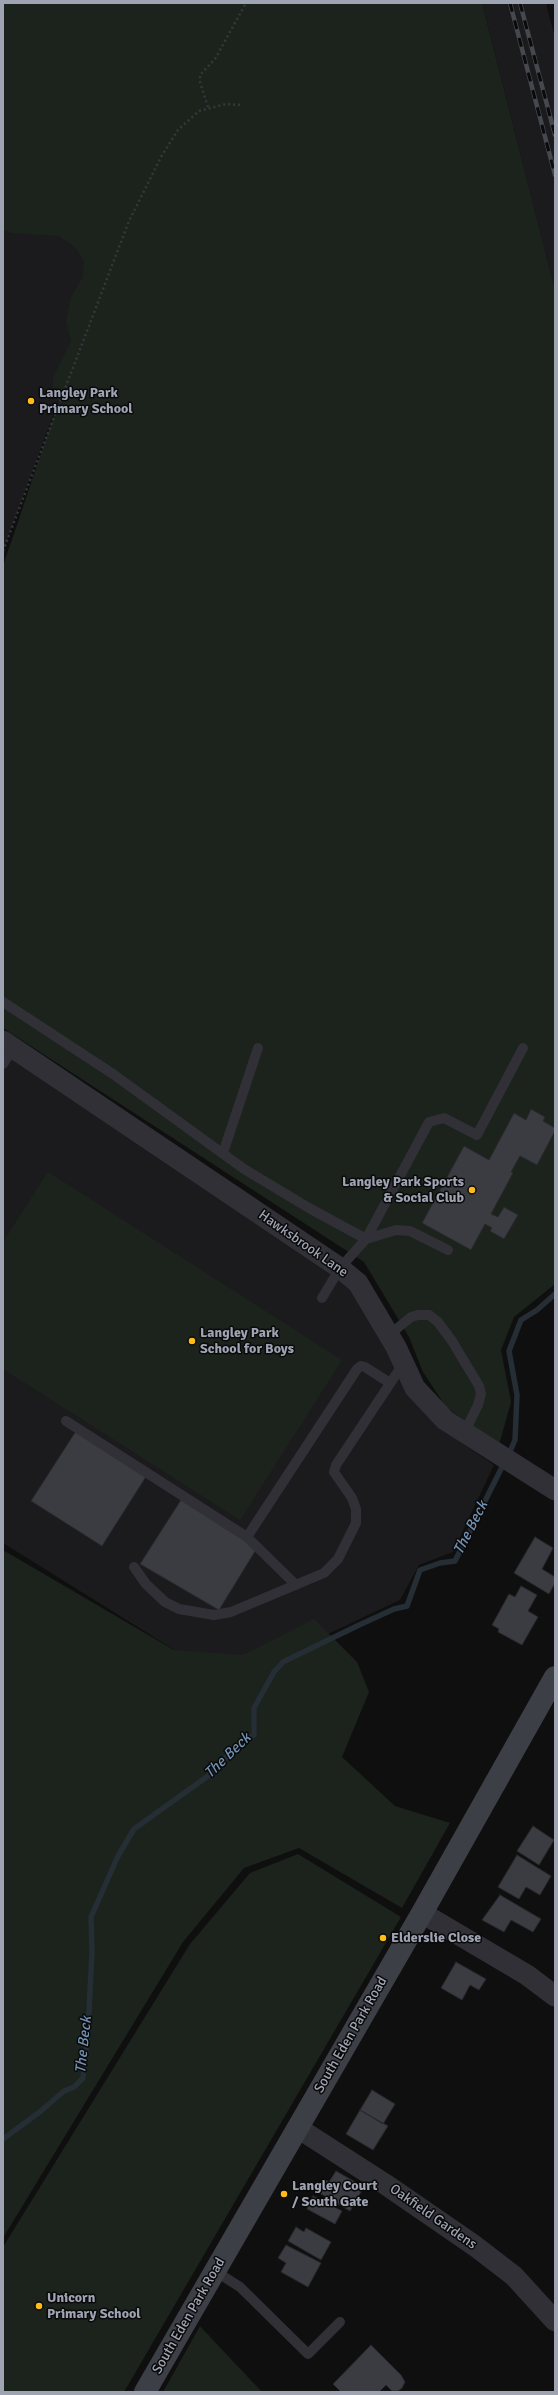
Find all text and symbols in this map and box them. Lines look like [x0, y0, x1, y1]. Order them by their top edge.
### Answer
place label: Langley Park Primary School [39, 385, 133, 418]
marker: Langley Park Primary School [26, 396, 36, 406]
place label: Langley Park Sports & Social Club [342, 1174, 464, 1206]
marker: Langley Park Sports & Social Club [467, 1185, 477, 1195]
street label: Hawksbrook Lane [255, 1207, 351, 1281]
place label: Langley Park School for Boys [200, 1325, 294, 1358]
marker: Langley Park School for Boys [187, 1336, 197, 1346]
water label: The Beck [450, 1498, 492, 1558]
water label: The Beck [201, 1730, 255, 1782]
place label: Elderslie Close [391, 1930, 481, 1946]
marker: Elderslie Close [378, 1933, 388, 1943]
street label: South Eden Park Road [311, 1974, 391, 2096]
water label: The Beck [72, 2015, 96, 2075]
place label: Langley Court / South Gate [292, 2178, 378, 2210]
street label: Oakfield Gardens [386, 2181, 480, 2253]
marker: Langley Court / South Gate [279, 2189, 289, 2199]
street label: South Eden Park Road [149, 2255, 229, 2377]
place label: Unicorn Primary School [47, 2290, 141, 2322]
marker: Unicorn Primary School [34, 2301, 44, 2311]

